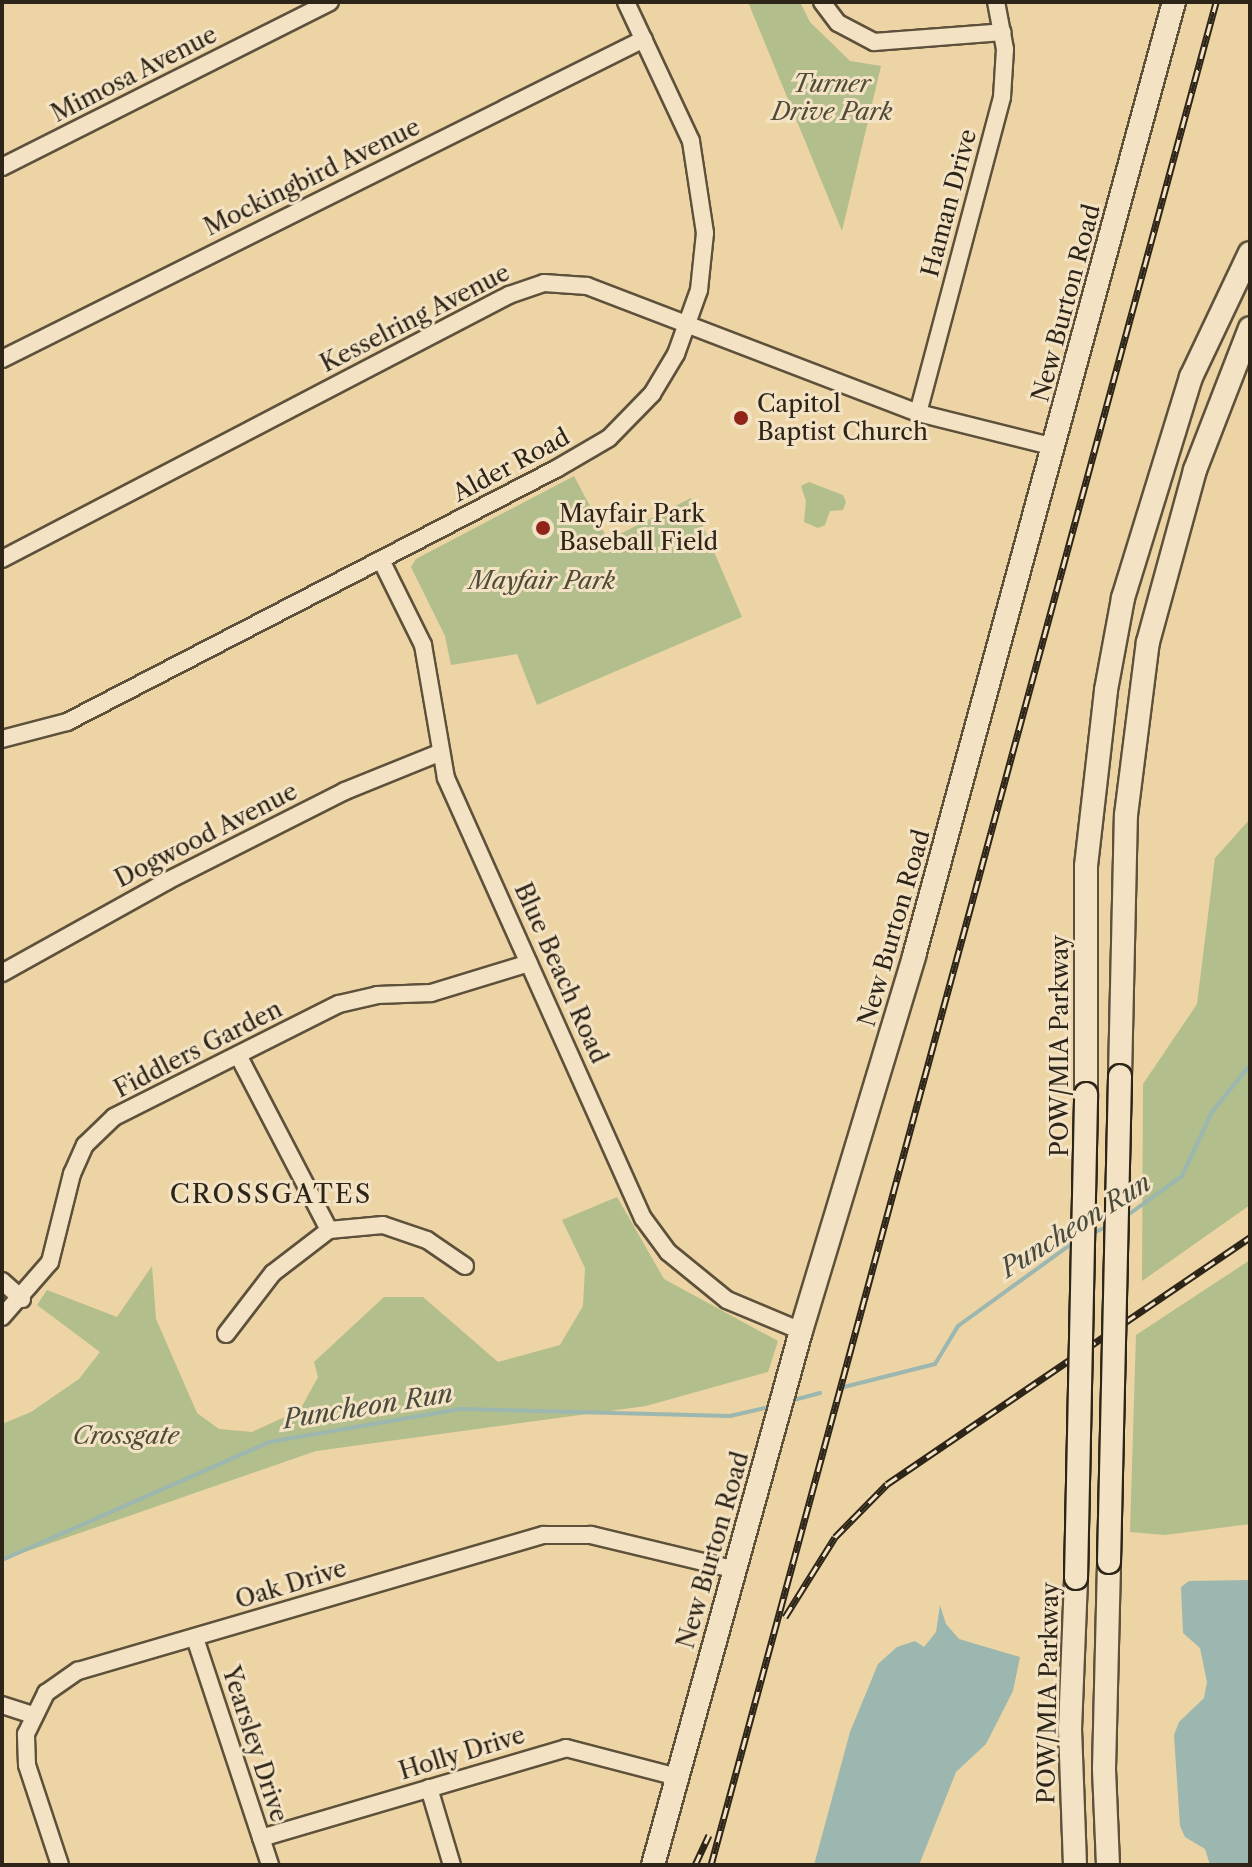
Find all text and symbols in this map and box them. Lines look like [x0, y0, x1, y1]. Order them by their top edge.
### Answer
street label: Mimosa Avenue [46, 20, 222, 128]
park label: Turner Drive Park [771, 70, 893, 126]
street label: Mockingbird Avenue [199, 112, 425, 242]
street label: Haman Drive [915, 126, 983, 280]
street label: New Burton Road [1026, 201, 1106, 405]
street label: Kesselring Avenue [315, 258, 515, 378]
place label: Capitol Baptist Church [757, 390, 928, 446]
marker: Capitol Baptist Church [732, 409, 750, 427]
street label: Alder Road [447, 422, 575, 508]
place label: Mayfair Park Baseball Field [559, 500, 718, 556]
marker: Mayfair Park Baseball Field [534, 519, 552, 537]
park label: Mayfair Park [469, 567, 615, 595]
street label: Dogwood Avenue [110, 776, 302, 894]
street label: New Burton Road [852, 826, 936, 1030]
street label: Blue Beach Road [508, 878, 614, 1068]
street label: POW/MIA Parkway [1046, 934, 1074, 1158]
street label: Fiddlers Garden [109, 994, 287, 1104]
water label: Puncheon Run [995, 1167, 1157, 1285]
district label: CROSSGATES [170, 1179, 372, 1211]
water label: Puncheon Run [281, 1378, 455, 1436]
park label: Crossgate [73, 1422, 179, 1450]
street label: New Burton Road [671, 1448, 755, 1652]
street label: Oak Drive [232, 1553, 350, 1615]
street label: POW/MIA Parkway [1032, 1581, 1064, 1805]
street label: Yearsley Drive [216, 1662, 294, 1826]
street label: Holly Drive [395, 1720, 529, 1786]

